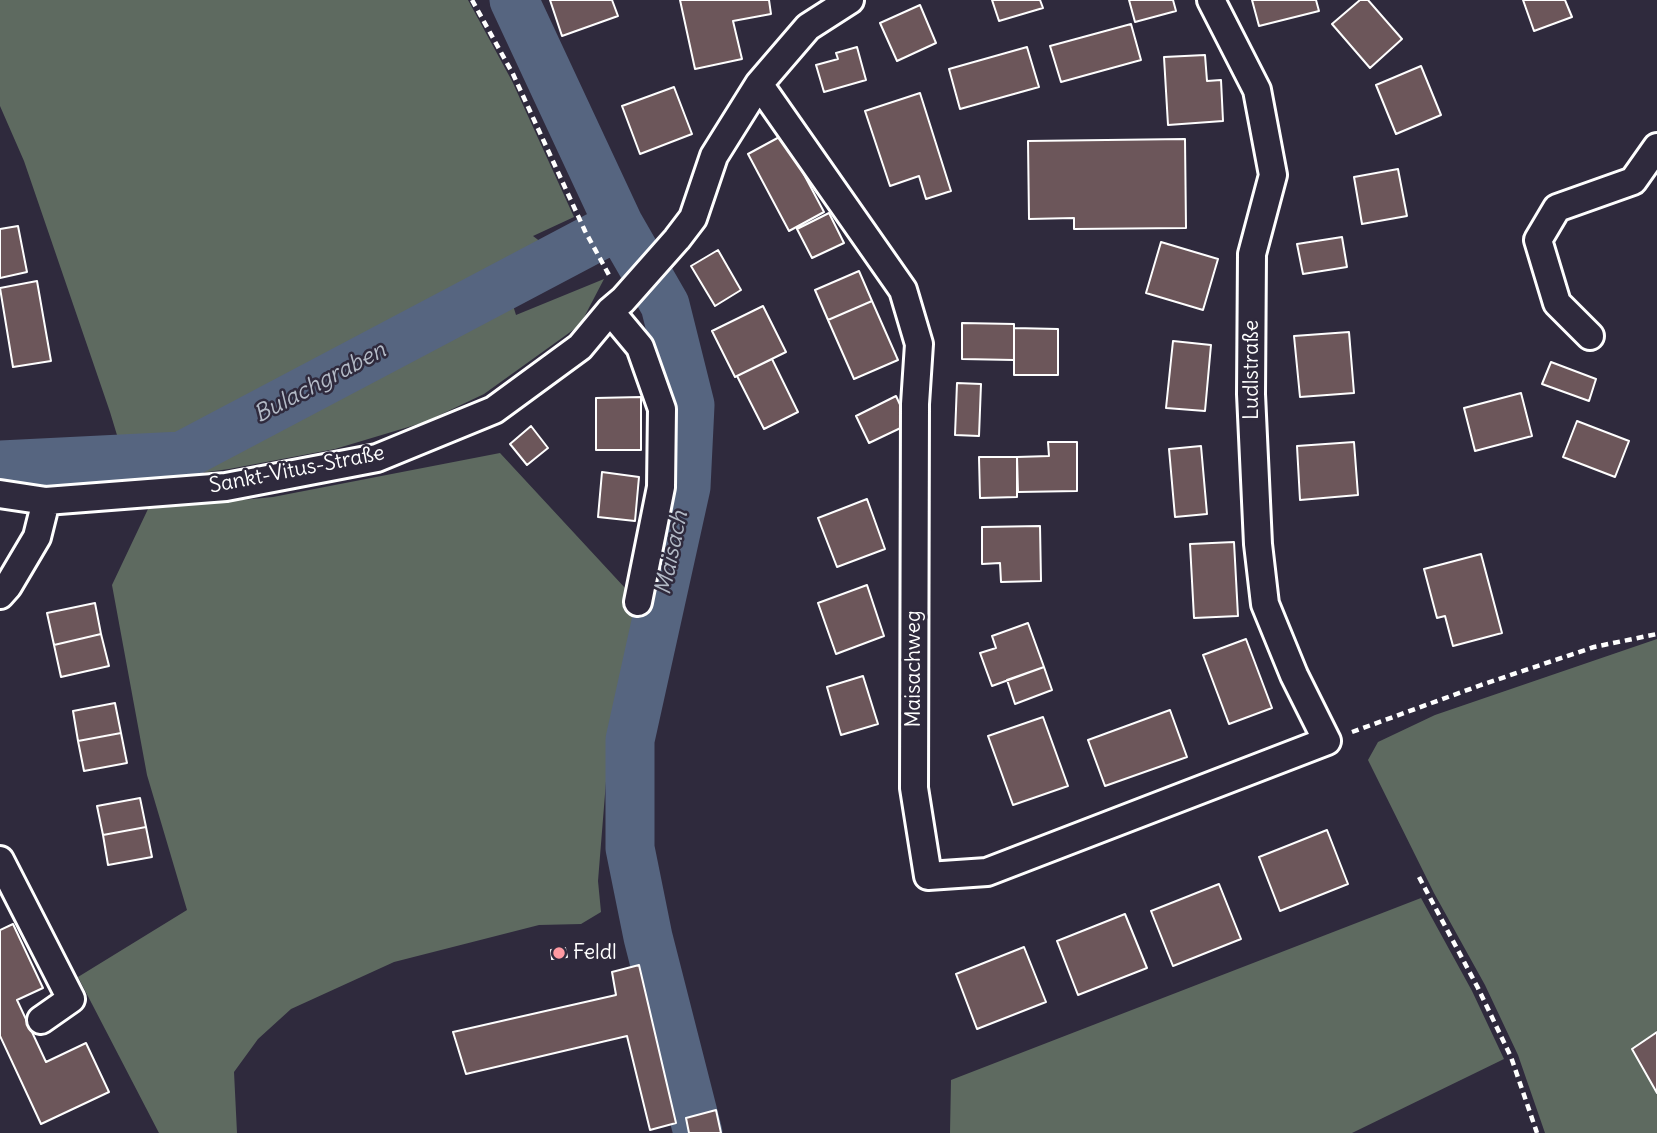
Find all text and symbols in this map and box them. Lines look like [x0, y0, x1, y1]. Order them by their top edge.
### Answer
street label: Ludlstraße [1239, 320, 1265, 420]
water label: Bulachgraben [249, 337, 391, 429]
street label: Sankt-Vitus-Straße [207, 441, 387, 499]
water label: Maisach [650, 508, 694, 598]
street label: Maisachweg [901, 610, 927, 728]
place label: Feldl [573, 940, 617, 966]
marker: Feldl [551, 945, 567, 961]

